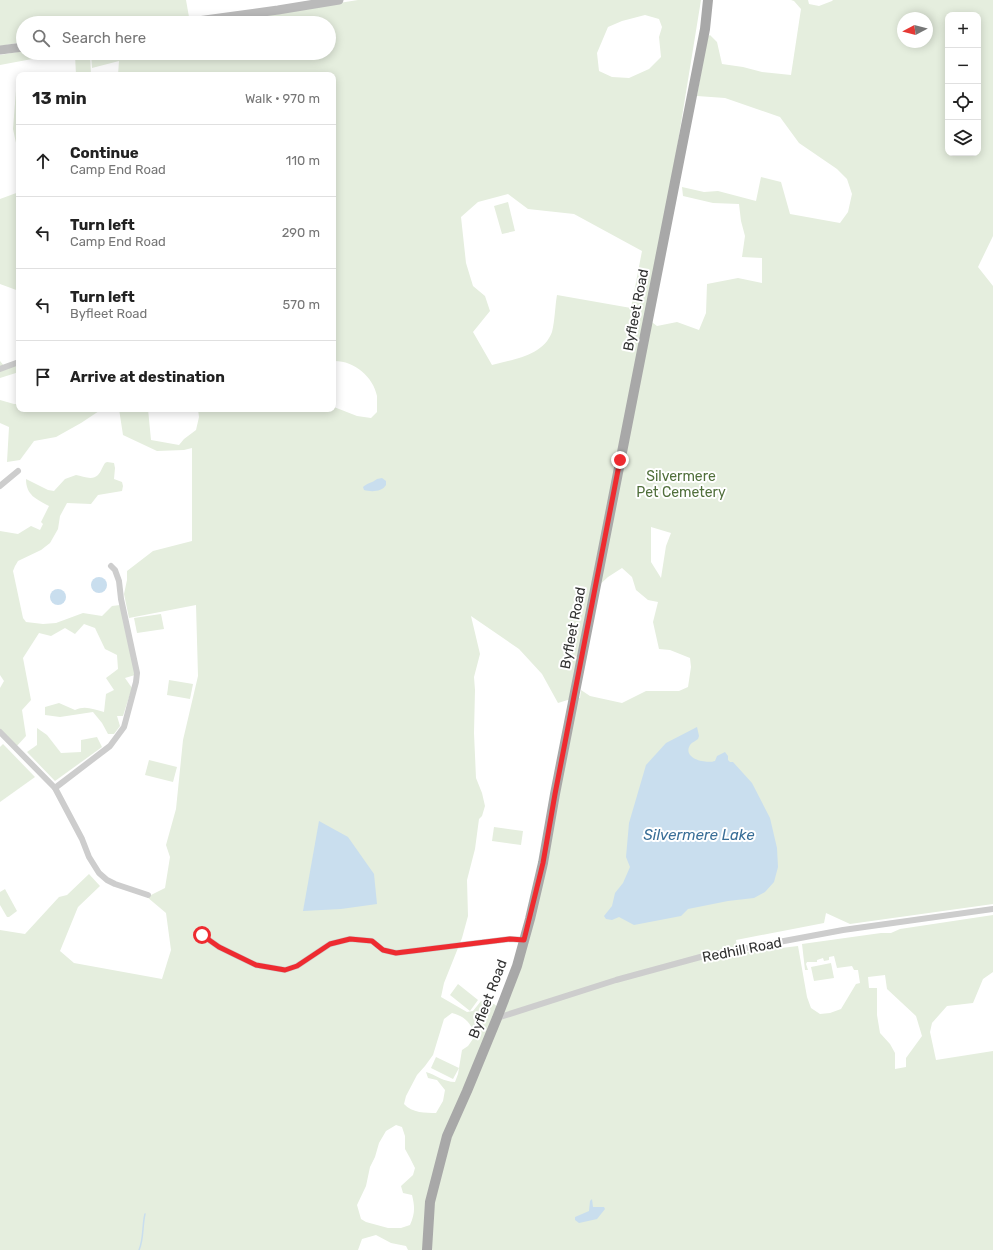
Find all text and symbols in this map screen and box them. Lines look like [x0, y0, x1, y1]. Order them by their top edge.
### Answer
north arrow [897, 12, 933, 48]
map controls [945, 12, 981, 156]
button: + [945, 12, 981, 48]
search box [16, 16, 336, 60]
icon: search [30, 27, 52, 49]
text: Search here [62, 29, 146, 47]
button: − [945, 48, 981, 84]
button: locate [945, 84, 981, 120]
text: 13 min [32, 88, 87, 108]
text: Walk · 970 m [245, 91, 320, 106]
button: layers [945, 120, 981, 156]
text: Continue [70, 144, 139, 162]
icon: ahead [32, 150, 54, 172]
text: 110 m [286, 153, 320, 168]
text: Camp End Road [70, 162, 166, 177]
text: Turn left [70, 216, 135, 234]
icon: left [32, 222, 54, 244]
text: 290 m [282, 225, 320, 240]
text: Camp End Road [70, 234, 166, 249]
street label: Byfleet Road [620, 268, 652, 352]
text: Turn left [70, 288, 135, 306]
icon: left [32, 294, 54, 316]
text: 570 m [283, 297, 320, 312]
text: Byfleet Road [70, 306, 147, 321]
icon: arrive [32, 366, 54, 388]
text: Arrive at destination [70, 368, 225, 386]
route end [611, 451, 629, 469]
park label: Silvermere Pet Cemetery [636, 468, 726, 501]
street label: Byfleet Road [557, 586, 589, 670]
water label: Silvermere Lake [643, 826, 755, 844]
route start [193, 926, 211, 944]
street label: Redhill Road [701, 934, 783, 966]
street label: Byfleet Road [465, 957, 511, 1041]

